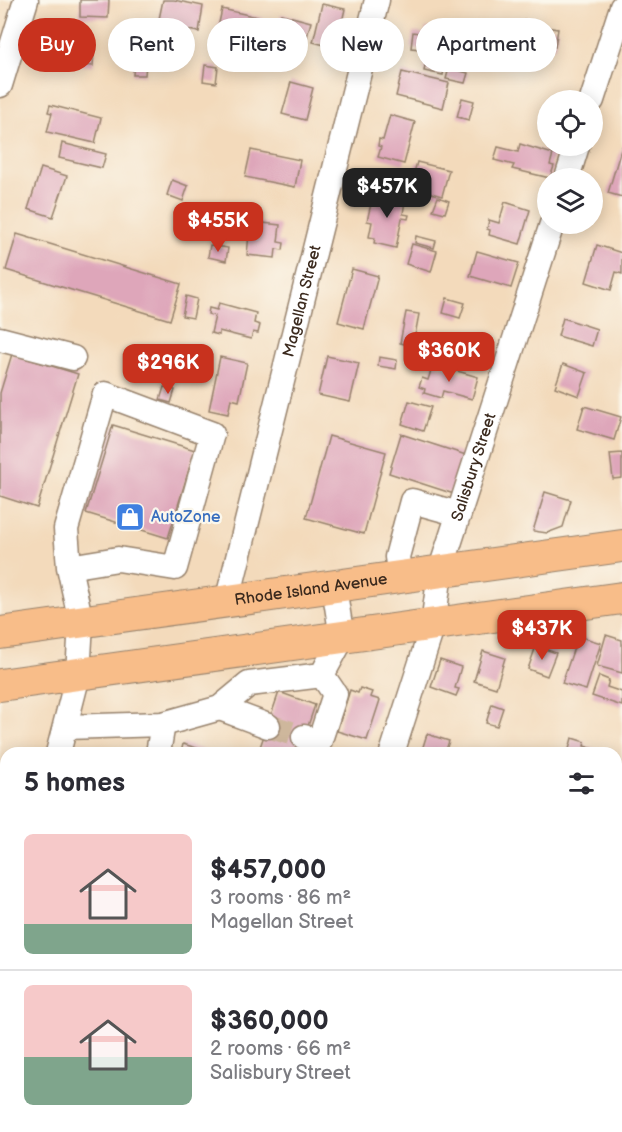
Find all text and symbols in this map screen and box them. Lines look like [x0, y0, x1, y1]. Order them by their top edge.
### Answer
chip: Buy [18, 18, 96, 72]
chip: Rent [108, 18, 195, 72]
chip: Filters [207, 18, 308, 72]
chip: New [320, 18, 404, 72]
chip: Apartment [416, 18, 557, 72]
map controls [537, 90, 603, 234]
button: locate [537, 90, 603, 156]
pin: $457K [345, 168, 429, 219]
button: layers [537, 168, 603, 234]
text: $457K [356, 175, 418, 199]
pin: $455K [176, 202, 260, 253]
text: $455K [187, 209, 249, 233]
street label: Magellan Street [279, 243, 325, 359]
pin: $360K [407, 332, 491, 383]
text: $360K [417, 339, 481, 363]
pin: $296K [126, 344, 210, 395]
text: $296K [137, 351, 199, 375]
street label: Salisbury Street [447, 411, 500, 524]
shop icon: AutoZone [114, 501, 146, 533]
place label: AutoZone [151, 508, 221, 527]
street label: Rhode Island Avenue [233, 569, 389, 610]
pin: $437K [500, 610, 584, 661]
text: $437K [511, 617, 573, 641]
icon: filters [565, 767, 598, 800]
text: 5 homes [24, 768, 125, 799]
text: $457,000 [210, 855, 326, 886]
icon: home [72, 858, 144, 930]
text: 3 rooms · 86 m² [210, 886, 351, 910]
text: Magellan Street [210, 910, 353, 934]
text: $360,000 [210, 1006, 329, 1037]
icon: home [72, 1009, 144, 1081]
text: 2 rooms · 66 m² [210, 1037, 351, 1061]
text: Salisbury Street [210, 1061, 351, 1085]

